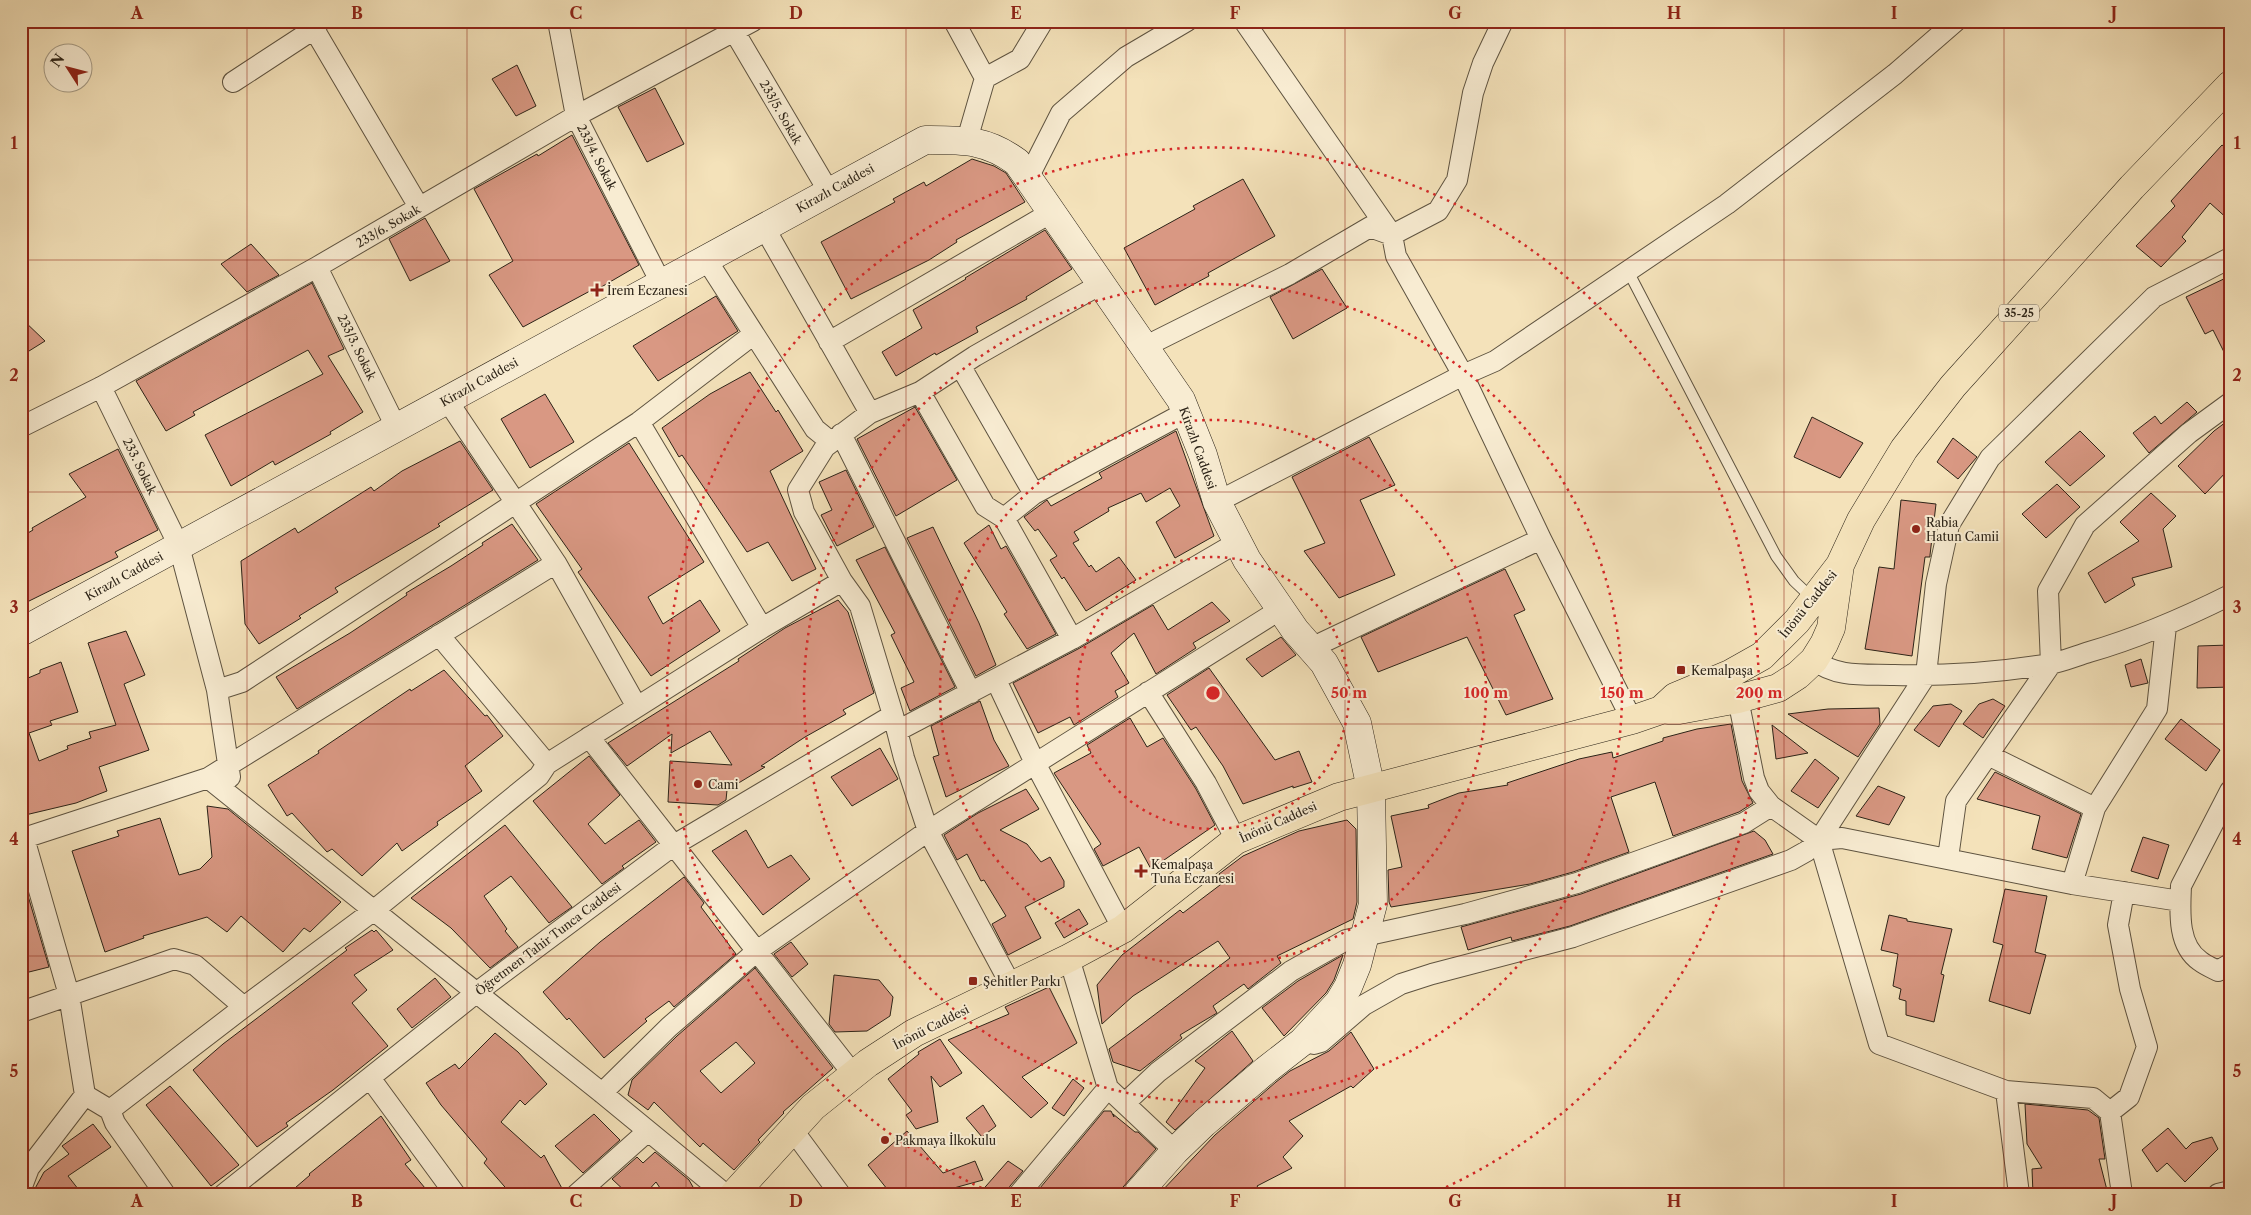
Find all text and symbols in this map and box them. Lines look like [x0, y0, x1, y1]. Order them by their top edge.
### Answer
text: A [130, 3, 144, 23]
text: B [351, 3, 363, 23]
text: C [570, 3, 582, 23]
text: D [789, 3, 803, 23]
text: E [1010, 3, 1022, 23]
text: F [1230, 3, 1241, 23]
text: G [1448, 3, 1462, 23]
text: H [1667, 3, 1681, 23]
text: I [1891, 3, 1898, 23]
text: J [2108, 3, 2117, 23]
north arrow [42, 42, 92, 92]
text: N [47, 50, 68, 71]
street label: 233/5. Sokak [757, 77, 806, 148]
street label: 233/4. Sokak [574, 122, 620, 193]
text: 1 [10, 133, 18, 153]
text: 1 [2233, 133, 2241, 153]
street label: Kirazlı Caddesi [793, 160, 877, 216]
street label: 233/6. Sokak [353, 201, 424, 250]
place label: İrem Eczanesi [607, 282, 688, 298]
marker: İrem Eczanesi [591, 284, 603, 296]
road number: 35-25 [1999, 304, 2039, 322]
street label: 233/3. Sokak [335, 311, 380, 383]
street label: Kirazlı Caddesi [437, 354, 521, 410]
text: 2 [9, 365, 19, 385]
text: 2 [2232, 365, 2242, 385]
street label: Kirazlı Caddesi [1176, 405, 1220, 492]
street label: 233. Sokak [120, 435, 161, 498]
place label: Rabia Hatun Camii [1926, 515, 1999, 544]
marker: Rabia Hatun Camii [1910, 523, 1922, 535]
street label: Kirazlı Caddesi [82, 548, 166, 604]
street label: İnönü Caddesi [1775, 566, 1840, 641]
text: 3 [9, 597, 19, 617]
text: 3 [2232, 597, 2242, 617]
place label: Kemalpaşa [1691, 663, 1754, 678]
marker: Kemalpaşa [1675, 664, 1687, 676]
text: 50 m [1331, 683, 1367, 702]
text: 100 m [1464, 683, 1508, 702]
text: 150 m [1600, 683, 1644, 702]
text: 200 m [1736, 683, 1782, 702]
centre of rings [1204, 684, 1222, 702]
place label: Cami [708, 777, 739, 792]
marker: Cami [692, 778, 704, 790]
street label: İnönü Caddesi [1237, 797, 1319, 846]
text: 4 [9, 829, 19, 849]
text: 4 [2232, 829, 2242, 849]
place label: Kemalpaşa Tuna Eczanesi [1151, 857, 1234, 886]
marker: Kemalpaşa Tuna Eczanesi [1135, 865, 1147, 877]
street label: Öğretmen Tahir Tunca Caddesi [472, 878, 624, 999]
place label: Şehitler Parkı [983, 974, 1061, 989]
marker: Şehitler Parkı [967, 975, 979, 987]
street label: İnönü Caddesi [890, 1000, 972, 1053]
text: 5 [10, 1061, 19, 1081]
text: 5 [2233, 1061, 2242, 1081]
place label: Pakmaya İlkokulu [895, 1132, 997, 1148]
marker: Pakmaya İlkokulu [879, 1134, 891, 1146]
text: A [130, 1191, 144, 1211]
text: B [351, 1191, 363, 1211]
text: C [570, 1191, 582, 1211]
text: D [789, 1191, 803, 1211]
text: E [1010, 1191, 1022, 1211]
text: F [1230, 1191, 1241, 1211]
text: G [1448, 1191, 1462, 1211]
text: H [1667, 1191, 1681, 1211]
text: I [1891, 1191, 1898, 1211]
text: J [2108, 1191, 2117, 1211]

